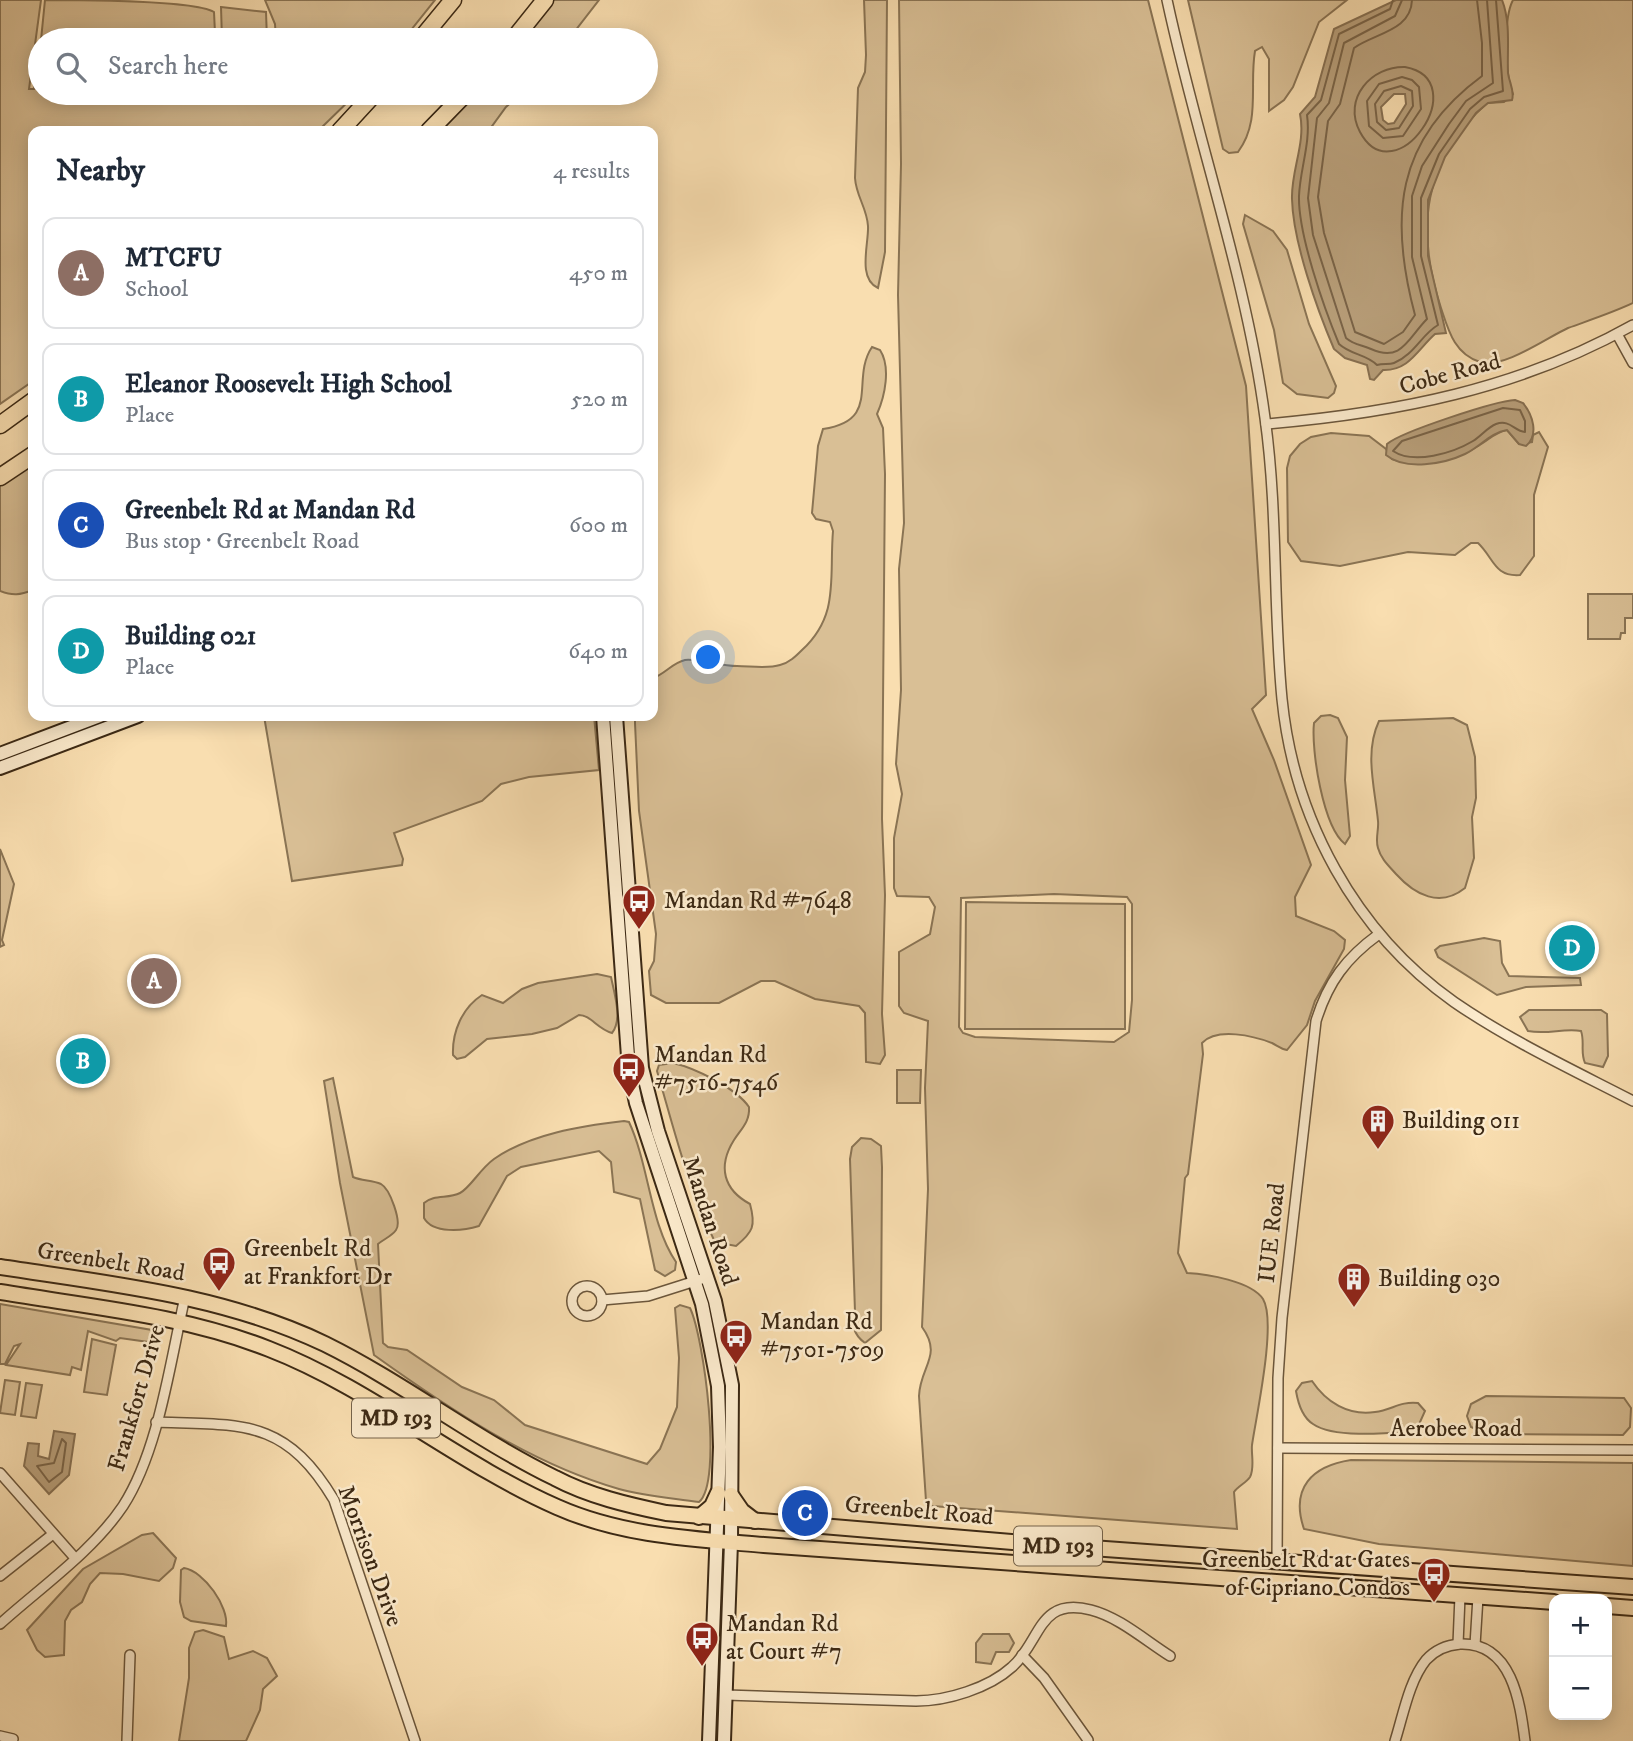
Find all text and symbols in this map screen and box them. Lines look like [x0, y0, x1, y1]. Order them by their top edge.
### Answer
search box [28, 28, 658, 105]
icon: search [52, 48, 90, 86]
text: Search here [108, 50, 228, 83]
text: Nearby [56, 153, 145, 190]
text: 4 results [553, 157, 630, 186]
text: MTCFU [125, 242, 222, 275]
text: A [74, 259, 88, 288]
text: 450 m [569, 259, 628, 288]
text: School [125, 275, 188, 304]
street label: Cobe Road [1396, 346, 1504, 402]
text: Eleanor Roosevelt High School [125, 368, 452, 401]
text: B [74, 385, 88, 414]
text: 520 m [571, 385, 628, 414]
text: Place [125, 401, 174, 430]
text: Greenbelt Rd at Mandan Rd [125, 494, 415, 527]
text: C [73, 511, 89, 540]
text: 600 m [569, 511, 628, 540]
text: Bus stop · Greenbelt Road [125, 527, 359, 556]
text: Building 021 [125, 620, 256, 653]
text: D [72, 637, 90, 666]
text: 640 m [568, 637, 628, 666]
your location [691, 640, 725, 674]
text: Place [125, 653, 174, 682]
bus stop icon: Mandan Rd #7648 [620, 882, 658, 931]
place label: Mandan Rd #7648 [664, 886, 852, 916]
pin: D [1549, 922, 1595, 974]
pin: A [131, 955, 177, 1007]
pin: B [60, 1035, 106, 1087]
place label: Mandan Rd #7516-7546 [654, 1040, 780, 1098]
bus stop icon: Mandan Rd #7516-7546 [610, 1050, 648, 1099]
building icon: Building 011 [1359, 1102, 1397, 1151]
place label: Building 011 [1402, 1106, 1520, 1136]
street label: Mandan Road [675, 1153, 745, 1289]
street label: IUE Road [1252, 1182, 1292, 1284]
place label: Greenbelt Rd at Frankfort Dr [244, 1234, 392, 1292]
street label: Greenbelt Road [35, 1236, 187, 1288]
bus stop icon: Greenbelt Rd at Frankfort Dr [200, 1244, 238, 1293]
building icon: Building 030 [1335, 1260, 1373, 1309]
place label: Building 030 [1378, 1264, 1500, 1294]
place label: Mandan Rd #7501-7509 [760, 1307, 884, 1365]
bus stop icon: Mandan Rd #7501-7509 [717, 1317, 755, 1366]
street label: Frankfort Drive [102, 1321, 172, 1475]
road number: MD 193 [352, 1399, 440, 1438]
street label: Aerobee Road [1390, 1414, 1522, 1444]
street label: Morrison Drive [331, 1481, 409, 1631]
pin: C [782, 1487, 828, 1539]
street label: Greenbelt Road [843, 1490, 995, 1532]
road number: MD 193 [1014, 1526, 1102, 1566]
place label: Greenbelt Rd at Gates of Cipriano Condos [1202, 1545, 1410, 1603]
bus stop icon: Greenbelt Rd at Gates of Cipriano Condos [1415, 1555, 1453, 1604]
map controls [1549, 1594, 1612, 1720]
button: + [1549, 1594, 1612, 1657]
place label: Mandan Rd at Court #7 [726, 1609, 842, 1667]
bus stop icon: Mandan Rd at Court #7 [683, 1619, 721, 1668]
button: − [1549, 1657, 1612, 1720]

